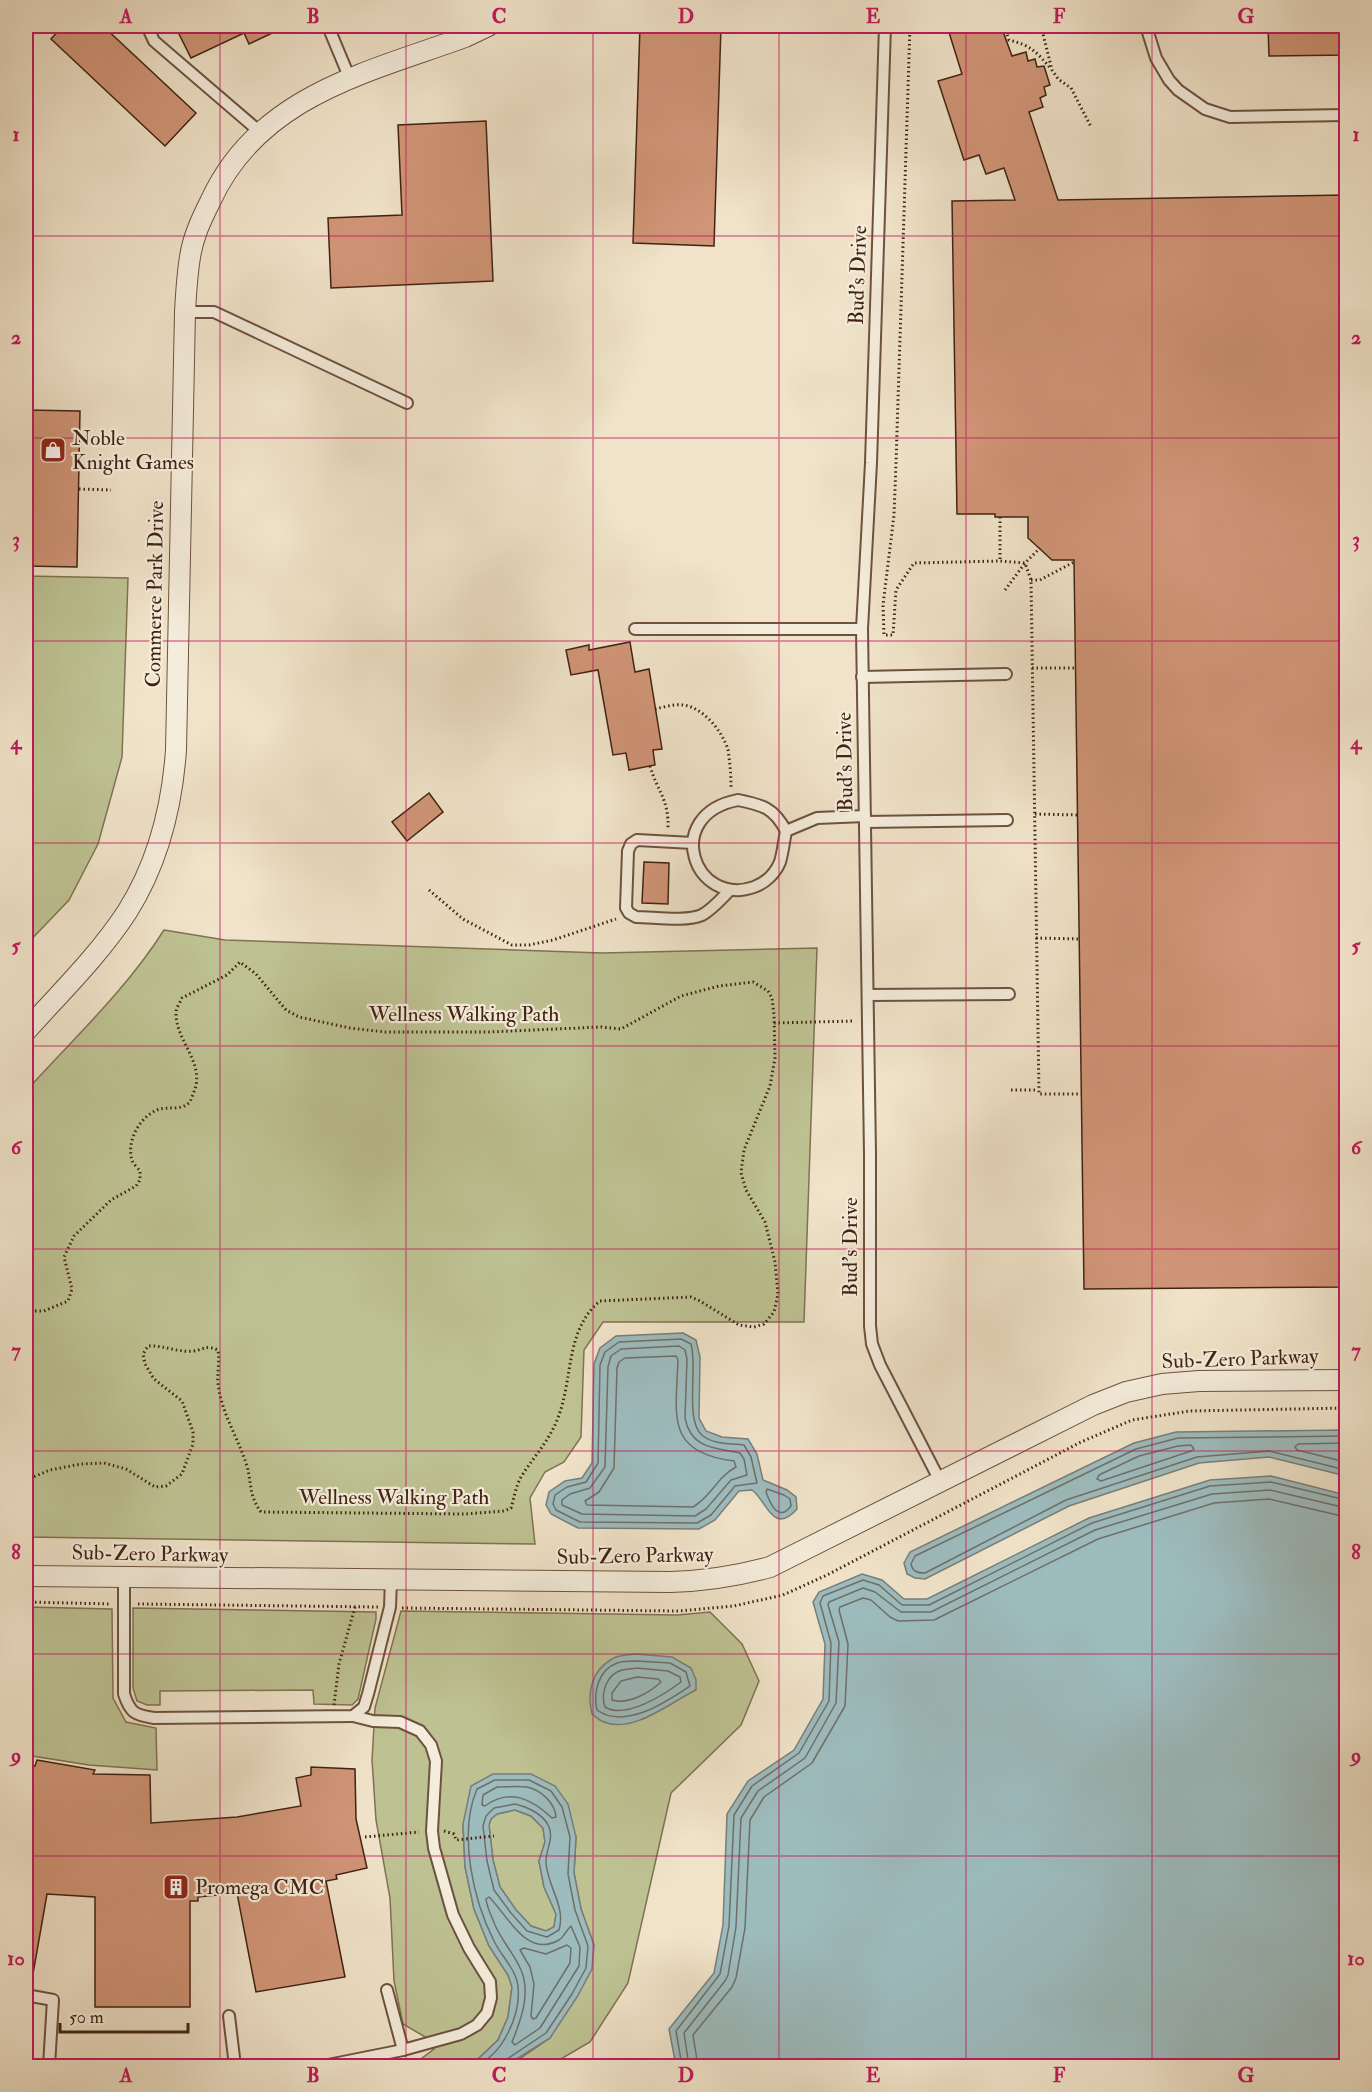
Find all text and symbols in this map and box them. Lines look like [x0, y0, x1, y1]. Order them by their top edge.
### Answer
text: A [119, 4, 133, 29]
text: B [306, 4, 320, 29]
text: C [492, 4, 506, 29]
text: D [678, 4, 694, 29]
text: E [866, 4, 881, 29]
text: F [1053, 4, 1066, 29]
text: G [1238, 4, 1255, 29]
text: 1 [12, 122, 20, 147]
text: 1 [1352, 122, 1360, 147]
street label: Bud's Drive [843, 225, 873, 325]
text: 2 [11, 325, 21, 350]
text: 2 [1351, 325, 1361, 350]
place label: Noble Knight Games [72, 425, 194, 476]
shop icon: Noble Knight Games [38, 435, 68, 465]
street label: Commerce Park Drive [140, 500, 170, 688]
text: 3 [12, 527, 20, 552]
text: 3 [1352, 527, 1360, 552]
street label: Bud's Drive [831, 712, 859, 812]
text: 4 [10, 730, 23, 755]
text: 4 [1350, 730, 1363, 755]
text: 5 [12, 933, 22, 958]
text: 5 [1352, 933, 1362, 958]
street label: Wellness Walking Path [368, 1001, 559, 1028]
text: 6 [11, 1135, 23, 1160]
text: 6 [1351, 1135, 1363, 1160]
street label: Bud's Drive [837, 1197, 864, 1297]
text: 7 [11, 1338, 21, 1363]
text: 7 [1351, 1338, 1361, 1363]
street label: Sub-Zero Parkway [1161, 1343, 1320, 1375]
street label: Wellness Walking Path [298, 1484, 489, 1511]
street label: Sub-Zero Parkway [71, 1539, 229, 1569]
text: 8 [11, 1540, 21, 1565]
text: 8 [1351, 1540, 1361, 1565]
street label: Sub-Zero Parkway [556, 1541, 714, 1571]
text: 9 [9, 1743, 21, 1768]
text: 9 [1349, 1743, 1361, 1768]
building icon: Promega CMC [161, 1872, 191, 1902]
place label: Promega CMC [195, 1874, 324, 1901]
text: 10 [7, 1946, 25, 1971]
text: 10 [1347, 1946, 1365, 1971]
scale bar [60, 1996, 188, 2034]
text: 50 m [69, 2006, 104, 2029]
text: A [119, 2063, 133, 2088]
text: B [306, 2063, 320, 2088]
text: C [492, 2063, 506, 2088]
text: D [678, 2063, 694, 2088]
text: E [866, 2063, 881, 2088]
text: F [1053, 2063, 1066, 2088]
text: G [1238, 2063, 1255, 2088]

